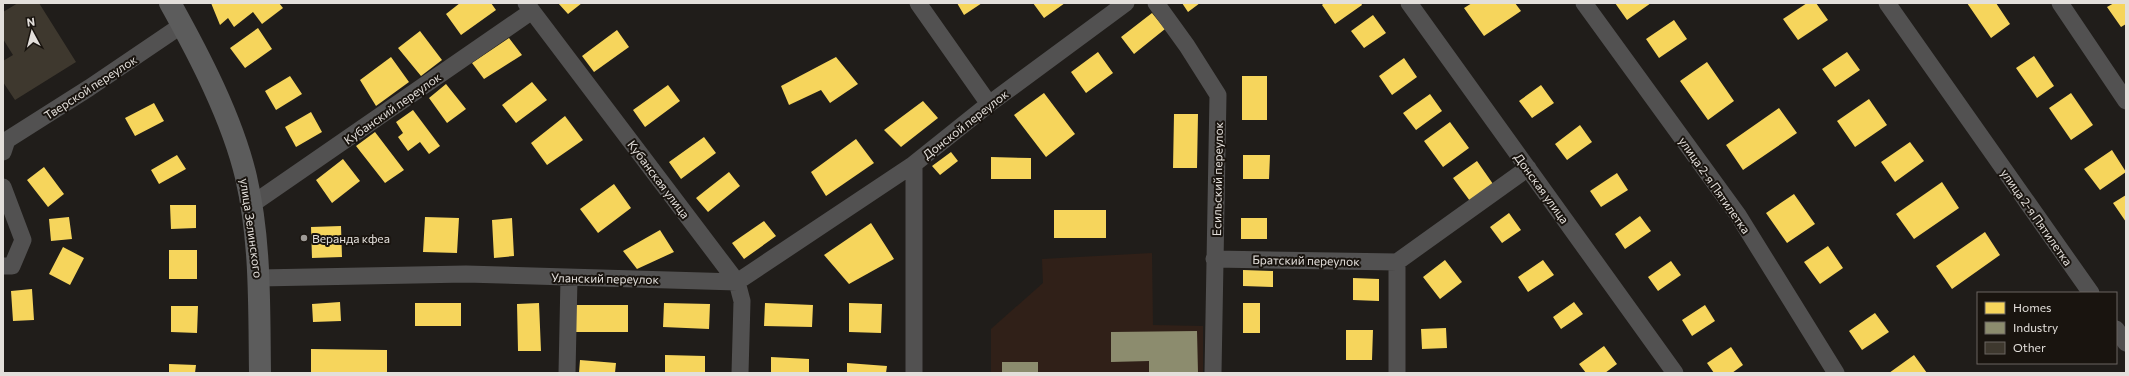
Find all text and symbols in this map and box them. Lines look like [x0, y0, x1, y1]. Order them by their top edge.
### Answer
north arrow [12, 12, 52, 52]
text: N [26, 15, 36, 29]
street label: Тверской переулок [41, 52, 139, 122]
street label: Кубанский переулок [341, 69, 444, 147]
street label: Донской переулок [920, 86, 1011, 162]
street label: Есильский переулок [1209, 121, 1225, 236]
street label: улица 2-я Пятилетка [1676, 134, 1754, 236]
street label: Кубанская улица [625, 137, 693, 221]
street label: Донская улица [1512, 150, 1572, 226]
street label: улица 2-я Пятилетка [1998, 166, 2076, 268]
street label: улица Зелинского [238, 177, 266, 279]
place label: Веранда кфеа [312, 231, 390, 245]
marker: Веранда кфеа [299, 233, 309, 243]
street label: Братский переулок [1252, 252, 1360, 268]
street label: Уланский переулок [551, 270, 660, 286]
legend [1977, 292, 2117, 364]
text: Homes [2013, 300, 2051, 314]
text: Industry [2013, 320, 2058, 334]
text: Other [2013, 340, 2046, 354]

